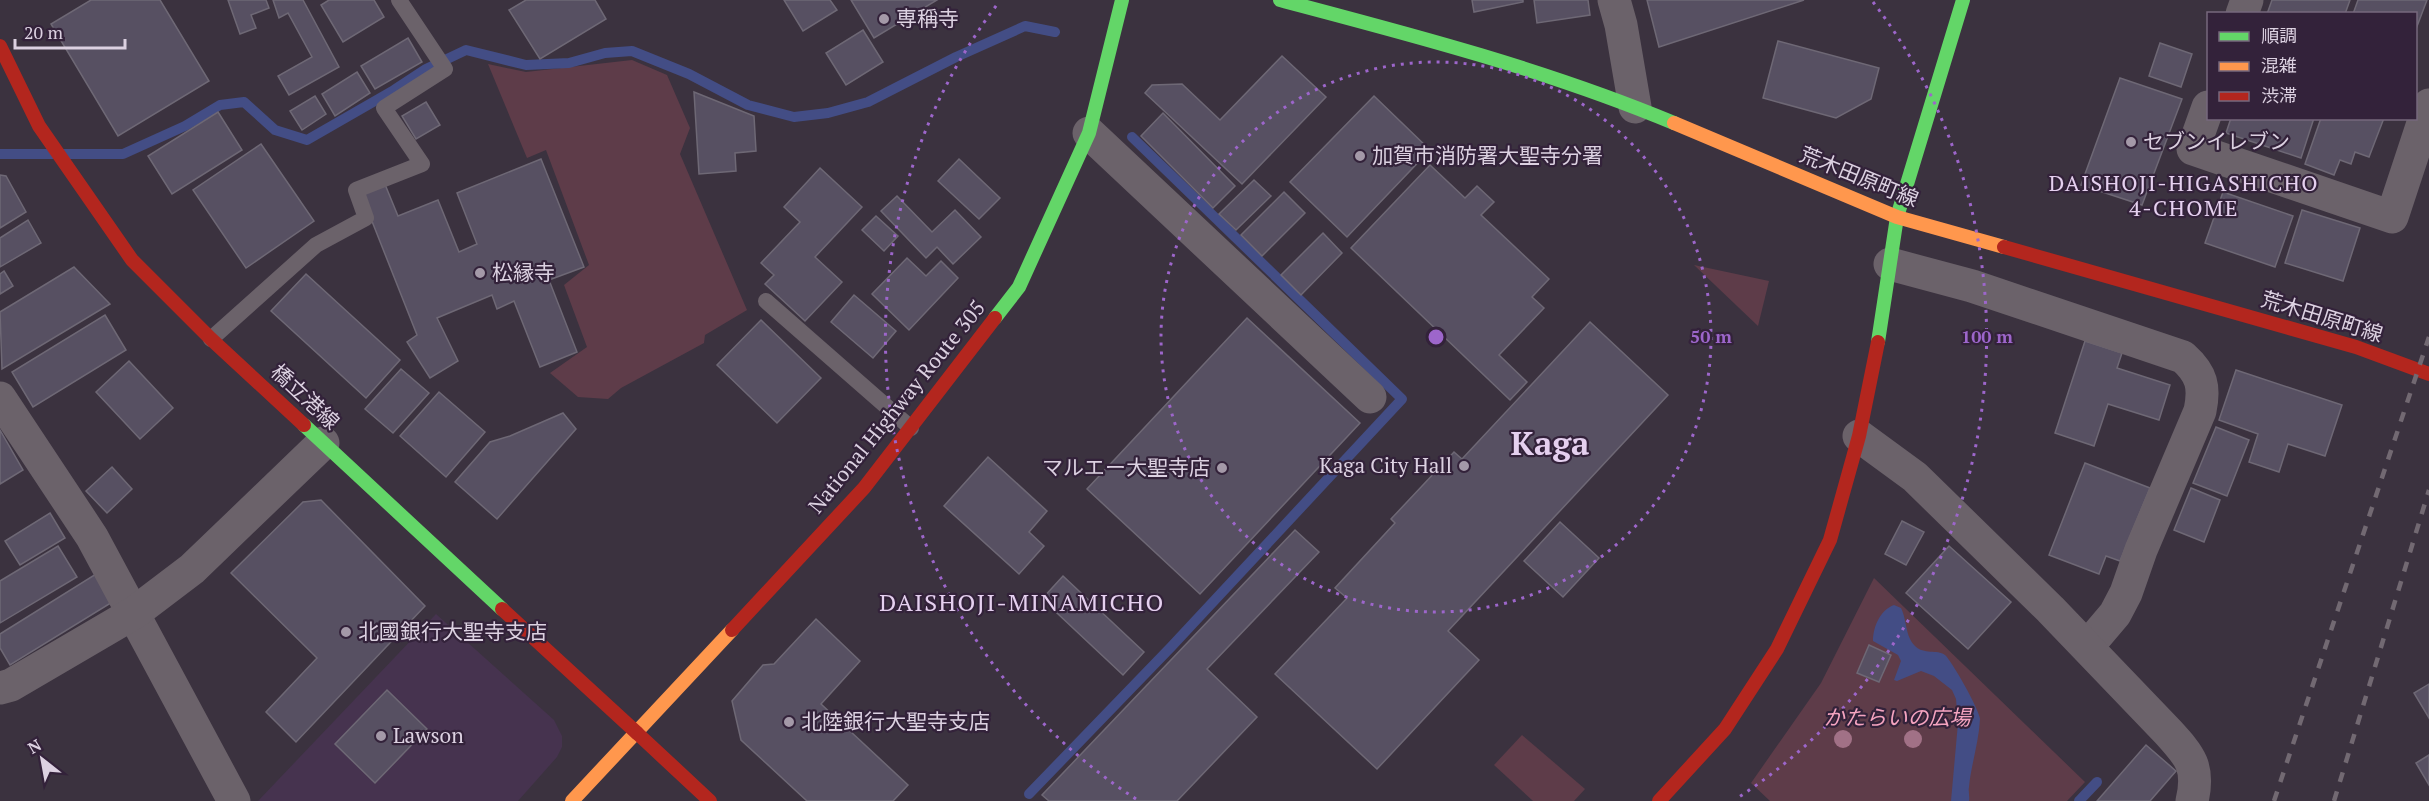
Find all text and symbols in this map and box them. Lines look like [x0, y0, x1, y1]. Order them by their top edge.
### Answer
place label: 専稱寺 [896, 4, 959, 32]
scale bar [15, 12, 124, 50]
marker: 専稱寺 [877, 12, 891, 26]
legend [2207, 12, 2417, 120]
text: 20 m [24, 20, 64, 44]
text: 順調 [2261, 23, 2297, 47]
text: 混雑 [2261, 53, 2297, 77]
text: 渋滞 [2261, 83, 2297, 107]
place label: セブンイレブン [2143, 127, 2290, 155]
marker: セブンイレブン [2124, 135, 2138, 149]
street label: 荒木田原町線 [1796, 139, 1923, 213]
place label: 加賀市消防署大聖寺分署 [1372, 141, 1603, 169]
marker: 加賀市消防署大聖寺分署 [1353, 149, 1367, 163]
district label: DAISHOJI-HIGASHICHO 4-CHOME [2049, 168, 2319, 222]
place label: 松縁寺 [492, 258, 555, 286]
marker: 松縁寺 [473, 266, 487, 280]
street label: 荒木田原町線 [2258, 284, 2387, 348]
street label: National Highway Route 305 [801, 294, 991, 519]
text: 50 m [1690, 324, 1732, 348]
text: 100 m [1961, 324, 2013, 348]
centre of rings [1426, 327, 1446, 347]
street label: 橋立港線 [265, 357, 346, 435]
district label: Kaga [1511, 421, 1589, 464]
place label: Kaga City Hall [1319, 451, 1452, 479]
place label: マルエー大聖寺店 [1042, 453, 1210, 481]
marker: Kaga City Hall [1457, 459, 1471, 473]
marker: マルエー大聖寺店 [1215, 461, 1229, 475]
district label: DAISHOJI-MINAMICHO [879, 586, 1165, 618]
place label: 北國銀行大聖寺支店 [358, 617, 547, 645]
marker: 北國銀行大聖寺支店 [339, 625, 353, 639]
park label: かたらいの広場 [1824, 703, 1972, 731]
place label: 北陸銀行大聖寺支店 [801, 707, 990, 735]
marker: 北陸銀行大聖寺支店 [782, 715, 796, 729]
place label: Lawson [393, 721, 464, 749]
north arrow [12, 729, 72, 789]
marker: Lawson [374, 729, 388, 743]
text: N [23, 734, 45, 759]

